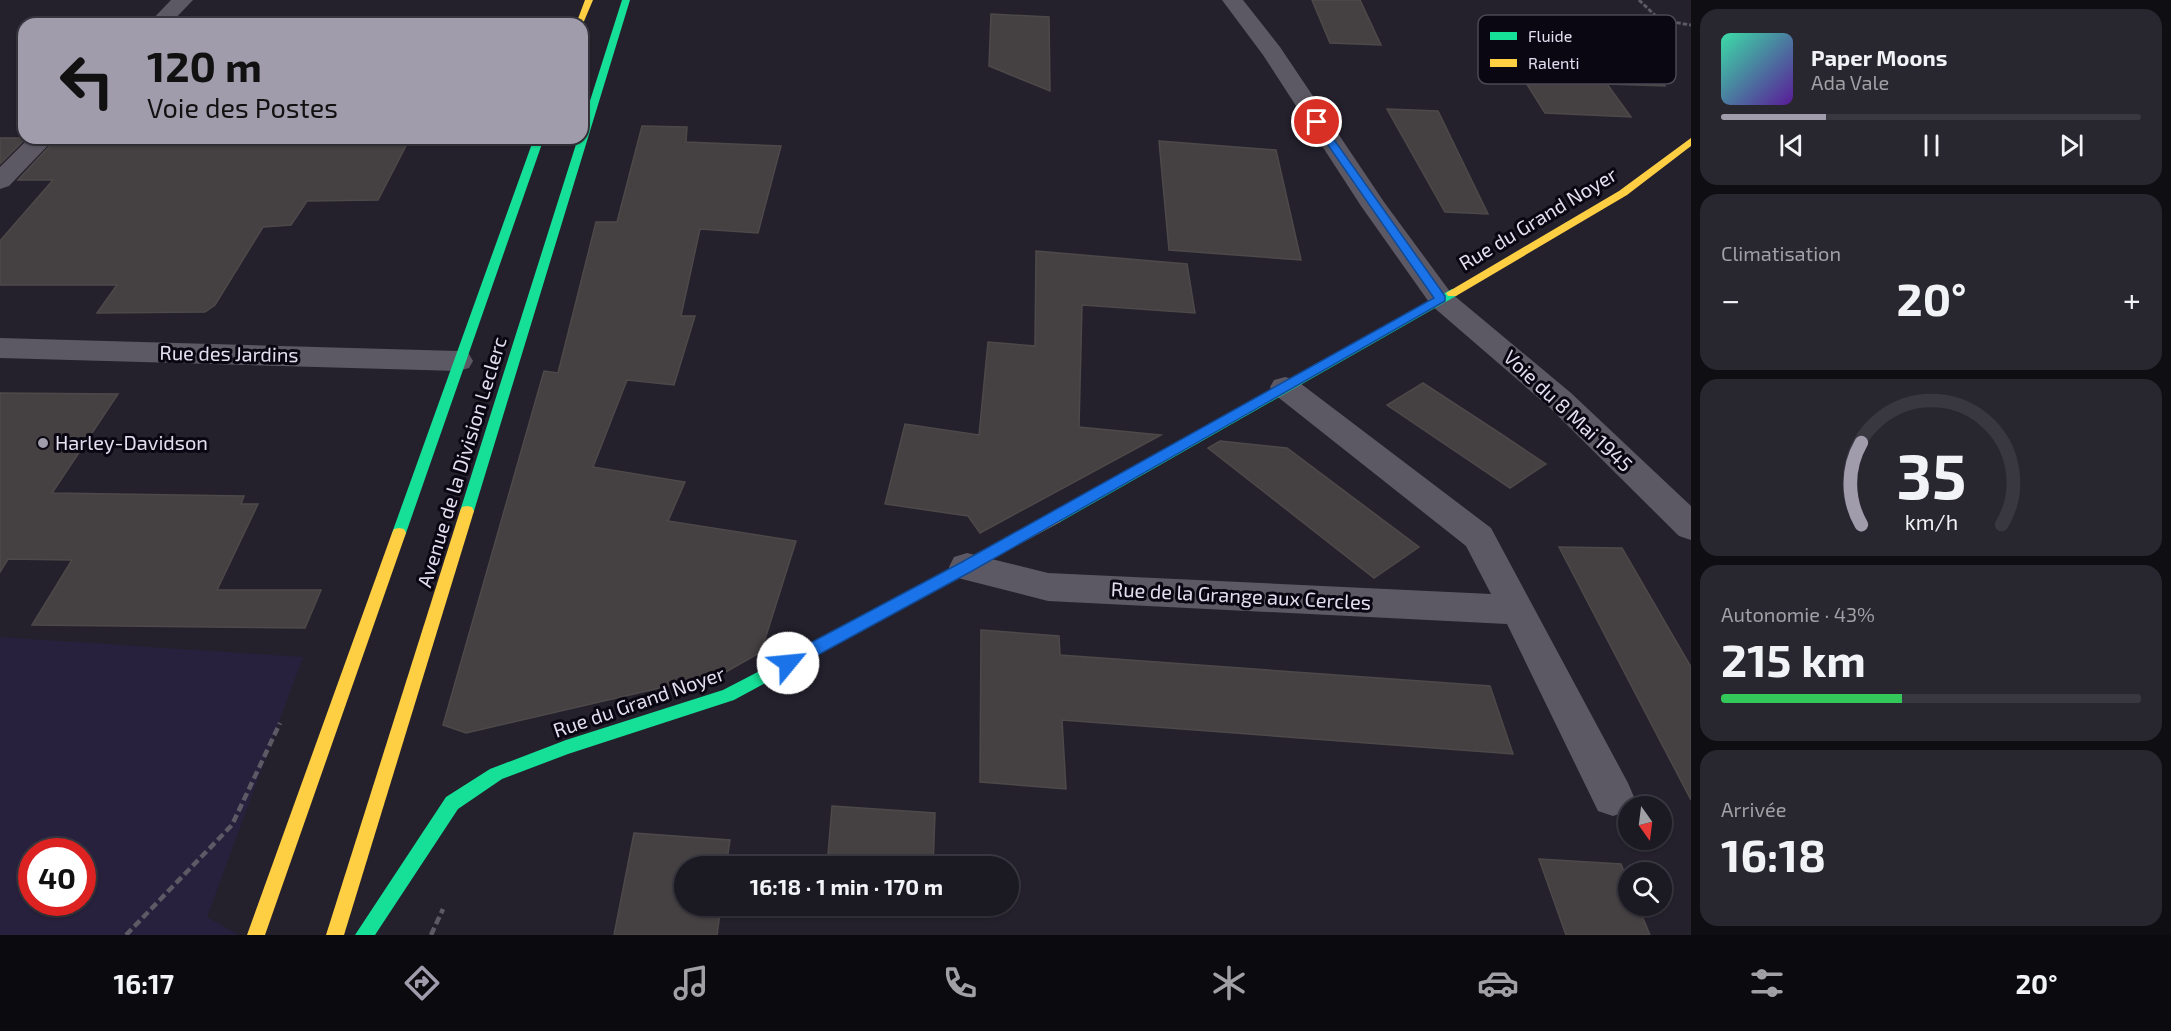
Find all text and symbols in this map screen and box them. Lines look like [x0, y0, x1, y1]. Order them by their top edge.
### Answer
legend [1478, 15, 1676, 84]
text: Fluide [1528, 26, 1572, 45]
text: 120 m [147, 40, 262, 90]
icon: left [48, 42, 126, 120]
text: Paper Moons [1811, 44, 1947, 70]
text: Ralenti [1528, 53, 1579, 72]
text: Ada Vale [1811, 70, 1889, 94]
text: Voie des Postes [147, 91, 338, 123]
pin [1291, 96, 1342, 147]
icon: arrive [1300, 105, 1333, 138]
icon: previous [1775, 129, 1808, 162]
icon: pause [1915, 129, 1948, 162]
icon: next [2055, 129, 2088, 162]
street label: Rue du Grand Noyer [1454, 162, 1621, 275]
text: Climatisation [1721, 241, 1841, 265]
text: 20° [1897, 271, 1967, 325]
text: − [1721, 279, 1740, 319]
text: + [2123, 279, 2141, 319]
street label: Avenue de la Division Leclerc [411, 333, 511, 590]
street label: Rue des Jardins [159, 340, 299, 366]
street label: Voie du 8 Mai 1945 [1499, 344, 1638, 476]
place label: Harley-Davidson [55, 430, 208, 454]
marker: Harley-Davidson [36, 436, 50, 450]
text: 35 [1896, 437, 1966, 512]
text: km/h [1904, 509, 1958, 534]
street label: Rue de la Grange aux Cercles [1110, 576, 1372, 614]
text: Autonomie · 43% [1721, 602, 1875, 626]
position arrow [756, 631, 820, 695]
text: 215 km [1721, 632, 1866, 686]
street label: Rue du Grand Noyer [550, 660, 728, 742]
north arrow [1618, 796, 1672, 850]
map controls [1618, 796, 1672, 916]
text: Arrivée [1721, 797, 1786, 821]
text: 16:18 [1721, 827, 1826, 881]
speed limit sign: 40 [18, 838, 96, 916]
button: search [1618, 862, 1672, 916]
text: 16:18 · 1 min · 170 m [750, 873, 943, 899]
icon: directions [401, 962, 443, 1004]
icon: music [670, 962, 712, 1004]
icon: phone [939, 962, 981, 1004]
icon: climate [1208, 962, 1250, 1004]
icon: car [1477, 962, 1519, 1004]
icon: filters [1746, 962, 1788, 1004]
text: 16:17 [114, 967, 174, 999]
text: 20° [2015, 967, 2057, 999]

